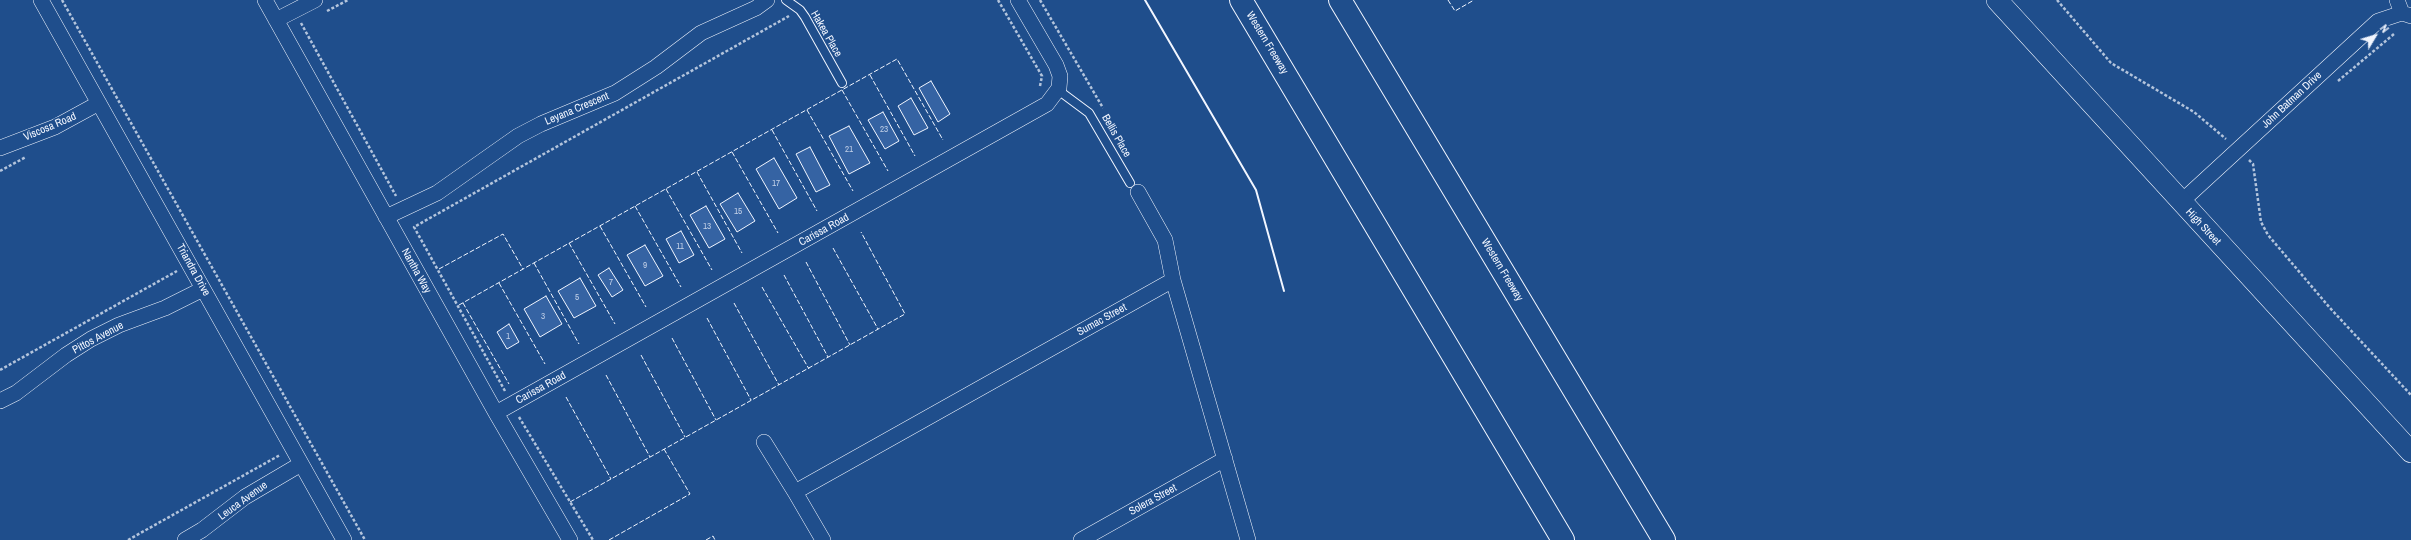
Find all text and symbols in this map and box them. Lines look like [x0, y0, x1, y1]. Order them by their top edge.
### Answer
street label: Hakea Place [807, 9, 845, 59]
street label: Western Freeway [1243, 9, 1291, 77]
north arrow [2355, 16, 2395, 56]
text: N [2377, 22, 2392, 35]
street label: John Batman Drive [2259, 69, 2325, 131]
street label: Leyana Crescent [543, 90, 611, 128]
street label: Viscosa Road [22, 110, 78, 144]
street label: Bellis Place [1099, 112, 1133, 160]
house number: 23 [880, 125, 888, 135]
house number: 21 [845, 145, 853, 155]
house number: 17 [772, 179, 780, 189]
street label: High Street [2183, 206, 2223, 248]
house number: 15 [734, 207, 742, 217]
street label: Carissa Road [797, 211, 851, 249]
house number: 13 [703, 222, 711, 232]
street label: Western Freeway [1478, 236, 1526, 304]
street label: Triandra Drive [173, 242, 213, 298]
house number: 11 [676, 242, 684, 252]
street label: Nantha Way [398, 246, 434, 296]
house number: 9 [643, 261, 647, 271]
house number: 7 [609, 278, 613, 288]
house number: 5 [575, 293, 579, 303]
street label: Sumac Street [1075, 301, 1129, 339]
house number: 3 [541, 312, 545, 322]
street label: Pittos Avenue [70, 319, 126, 357]
house number: 1 [506, 332, 510, 342]
street label: Carissa Road [514, 369, 568, 407]
street label: Leuca Avenue [216, 479, 270, 523]
street label: Solera Street [1127, 481, 1179, 519]

